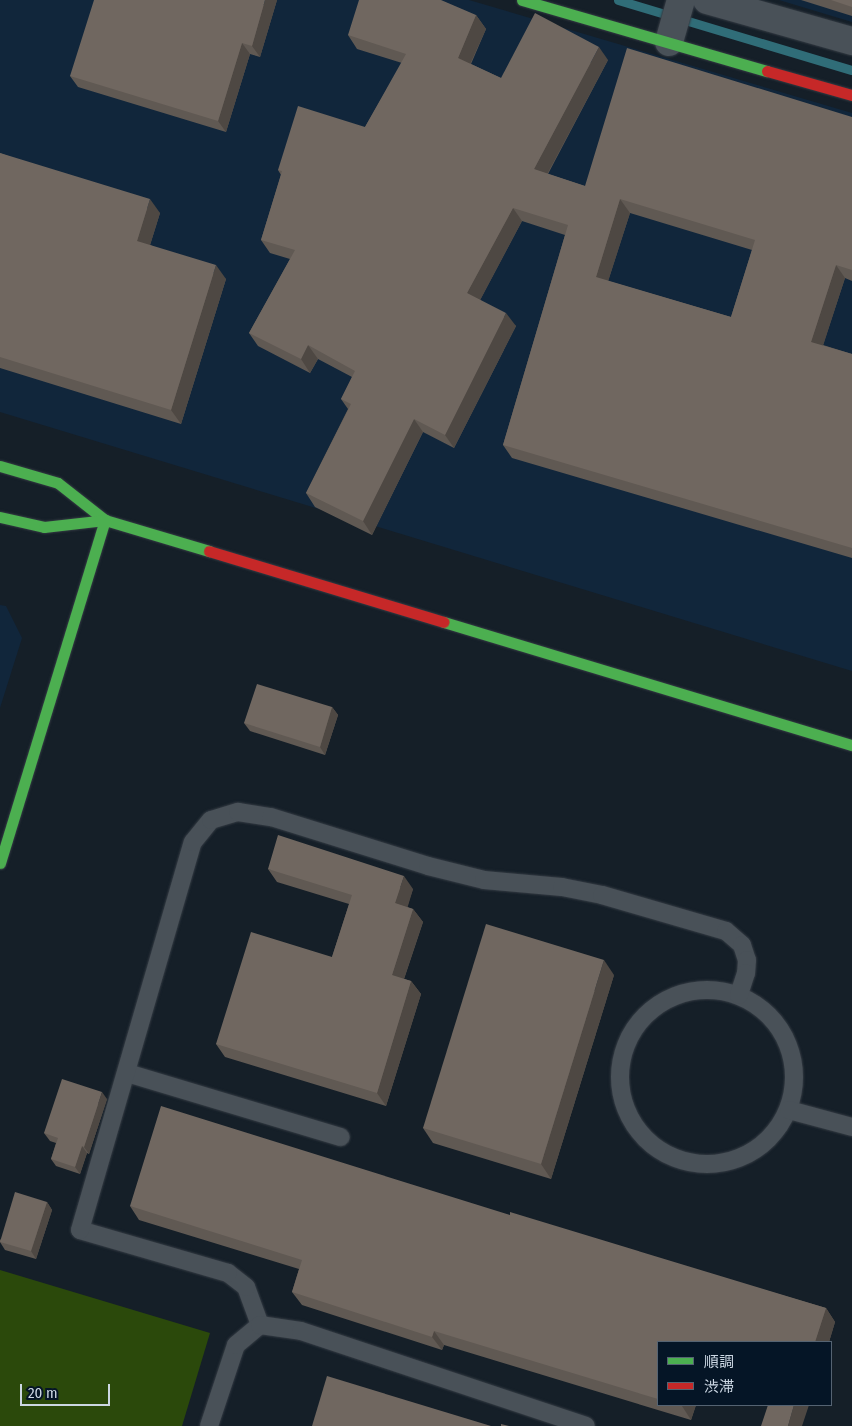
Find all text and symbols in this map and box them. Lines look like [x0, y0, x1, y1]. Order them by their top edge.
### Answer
legend [657, 1341, 832, 1406]
text: 順調 [704, 1353, 734, 1371]
scale bar [22, 1374, 112, 1406]
text: 渋滞 [704, 1378, 734, 1396]
text: 20 m [28, 1384, 58, 1402]

